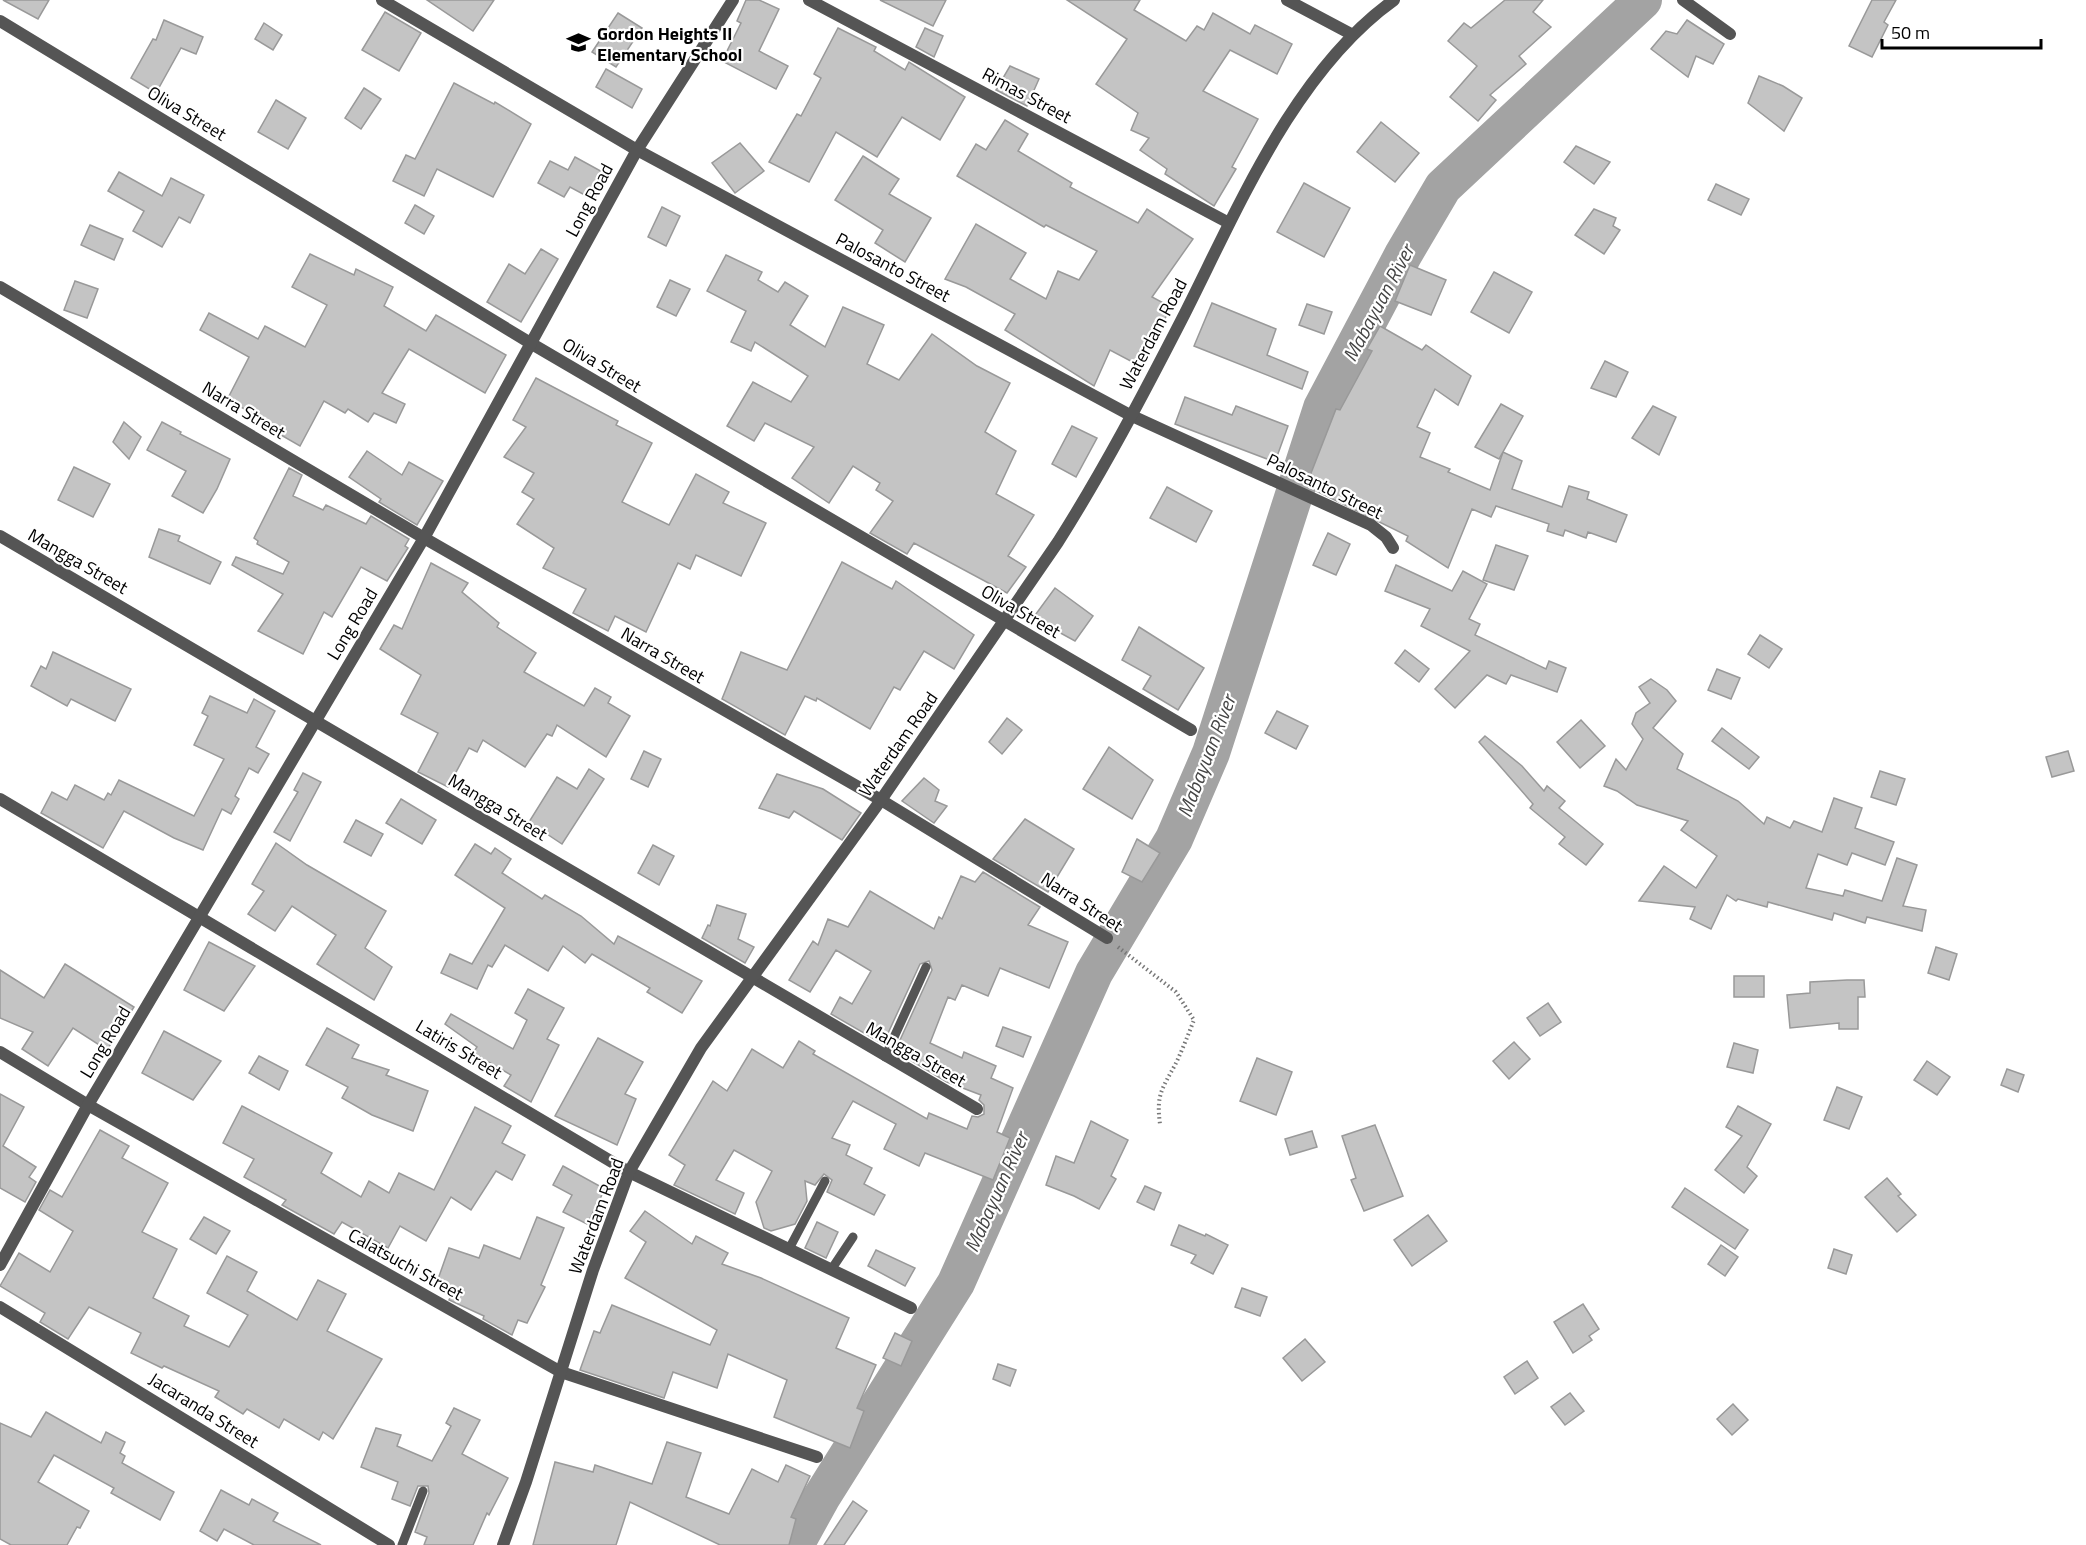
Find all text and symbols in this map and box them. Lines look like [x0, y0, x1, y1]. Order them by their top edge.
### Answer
scale bar [1882, 12, 2041, 50]
text: 50 m [1891, 19, 1930, 46]
place label: Gordon Heights II Elementary School [597, 20, 742, 68]
school or university icon: Gordon Heights II Elementary School [566, 30, 592, 56]
street label: Rimas Street [977, 60, 1077, 130]
street label: Oliva Street [142, 79, 232, 148]
street label: Long Road [558, 158, 620, 242]
street label: Palosanto Street [831, 225, 956, 309]
water label: Mabayuan River [1334, 237, 1423, 367]
street label: Waterdam Road [1112, 274, 1194, 394]
street label: Oliva Street [557, 331, 647, 400]
street label: Narra Street [197, 374, 291, 446]
street label: Palosanto Street [1262, 446, 1388, 526]
street label: Mangga Street [23, 521, 134, 601]
street label: Oliva Street [976, 577, 1066, 645]
street label: Long Road [320, 583, 384, 665]
street label: Narra Street [616, 620, 711, 690]
street label: Waterdam Road [852, 686, 944, 802]
water label: Mabayuan River [1168, 688, 1244, 822]
street label: Mangga Street [443, 767, 553, 848]
street label: Narra Street [1036, 865, 1129, 939]
street label: Long Road [73, 1001, 137, 1083]
street label: Latiris Street [411, 1012, 508, 1086]
street label: Mangga Street [861, 1014, 972, 1094]
water label: Mabayuan River [956, 1124, 1037, 1257]
street label: Waterdam Road [561, 1154, 631, 1278]
street label: Calatsuchi Street [343, 1221, 469, 1307]
street label: Jacaranda Street [144, 1365, 265, 1455]

